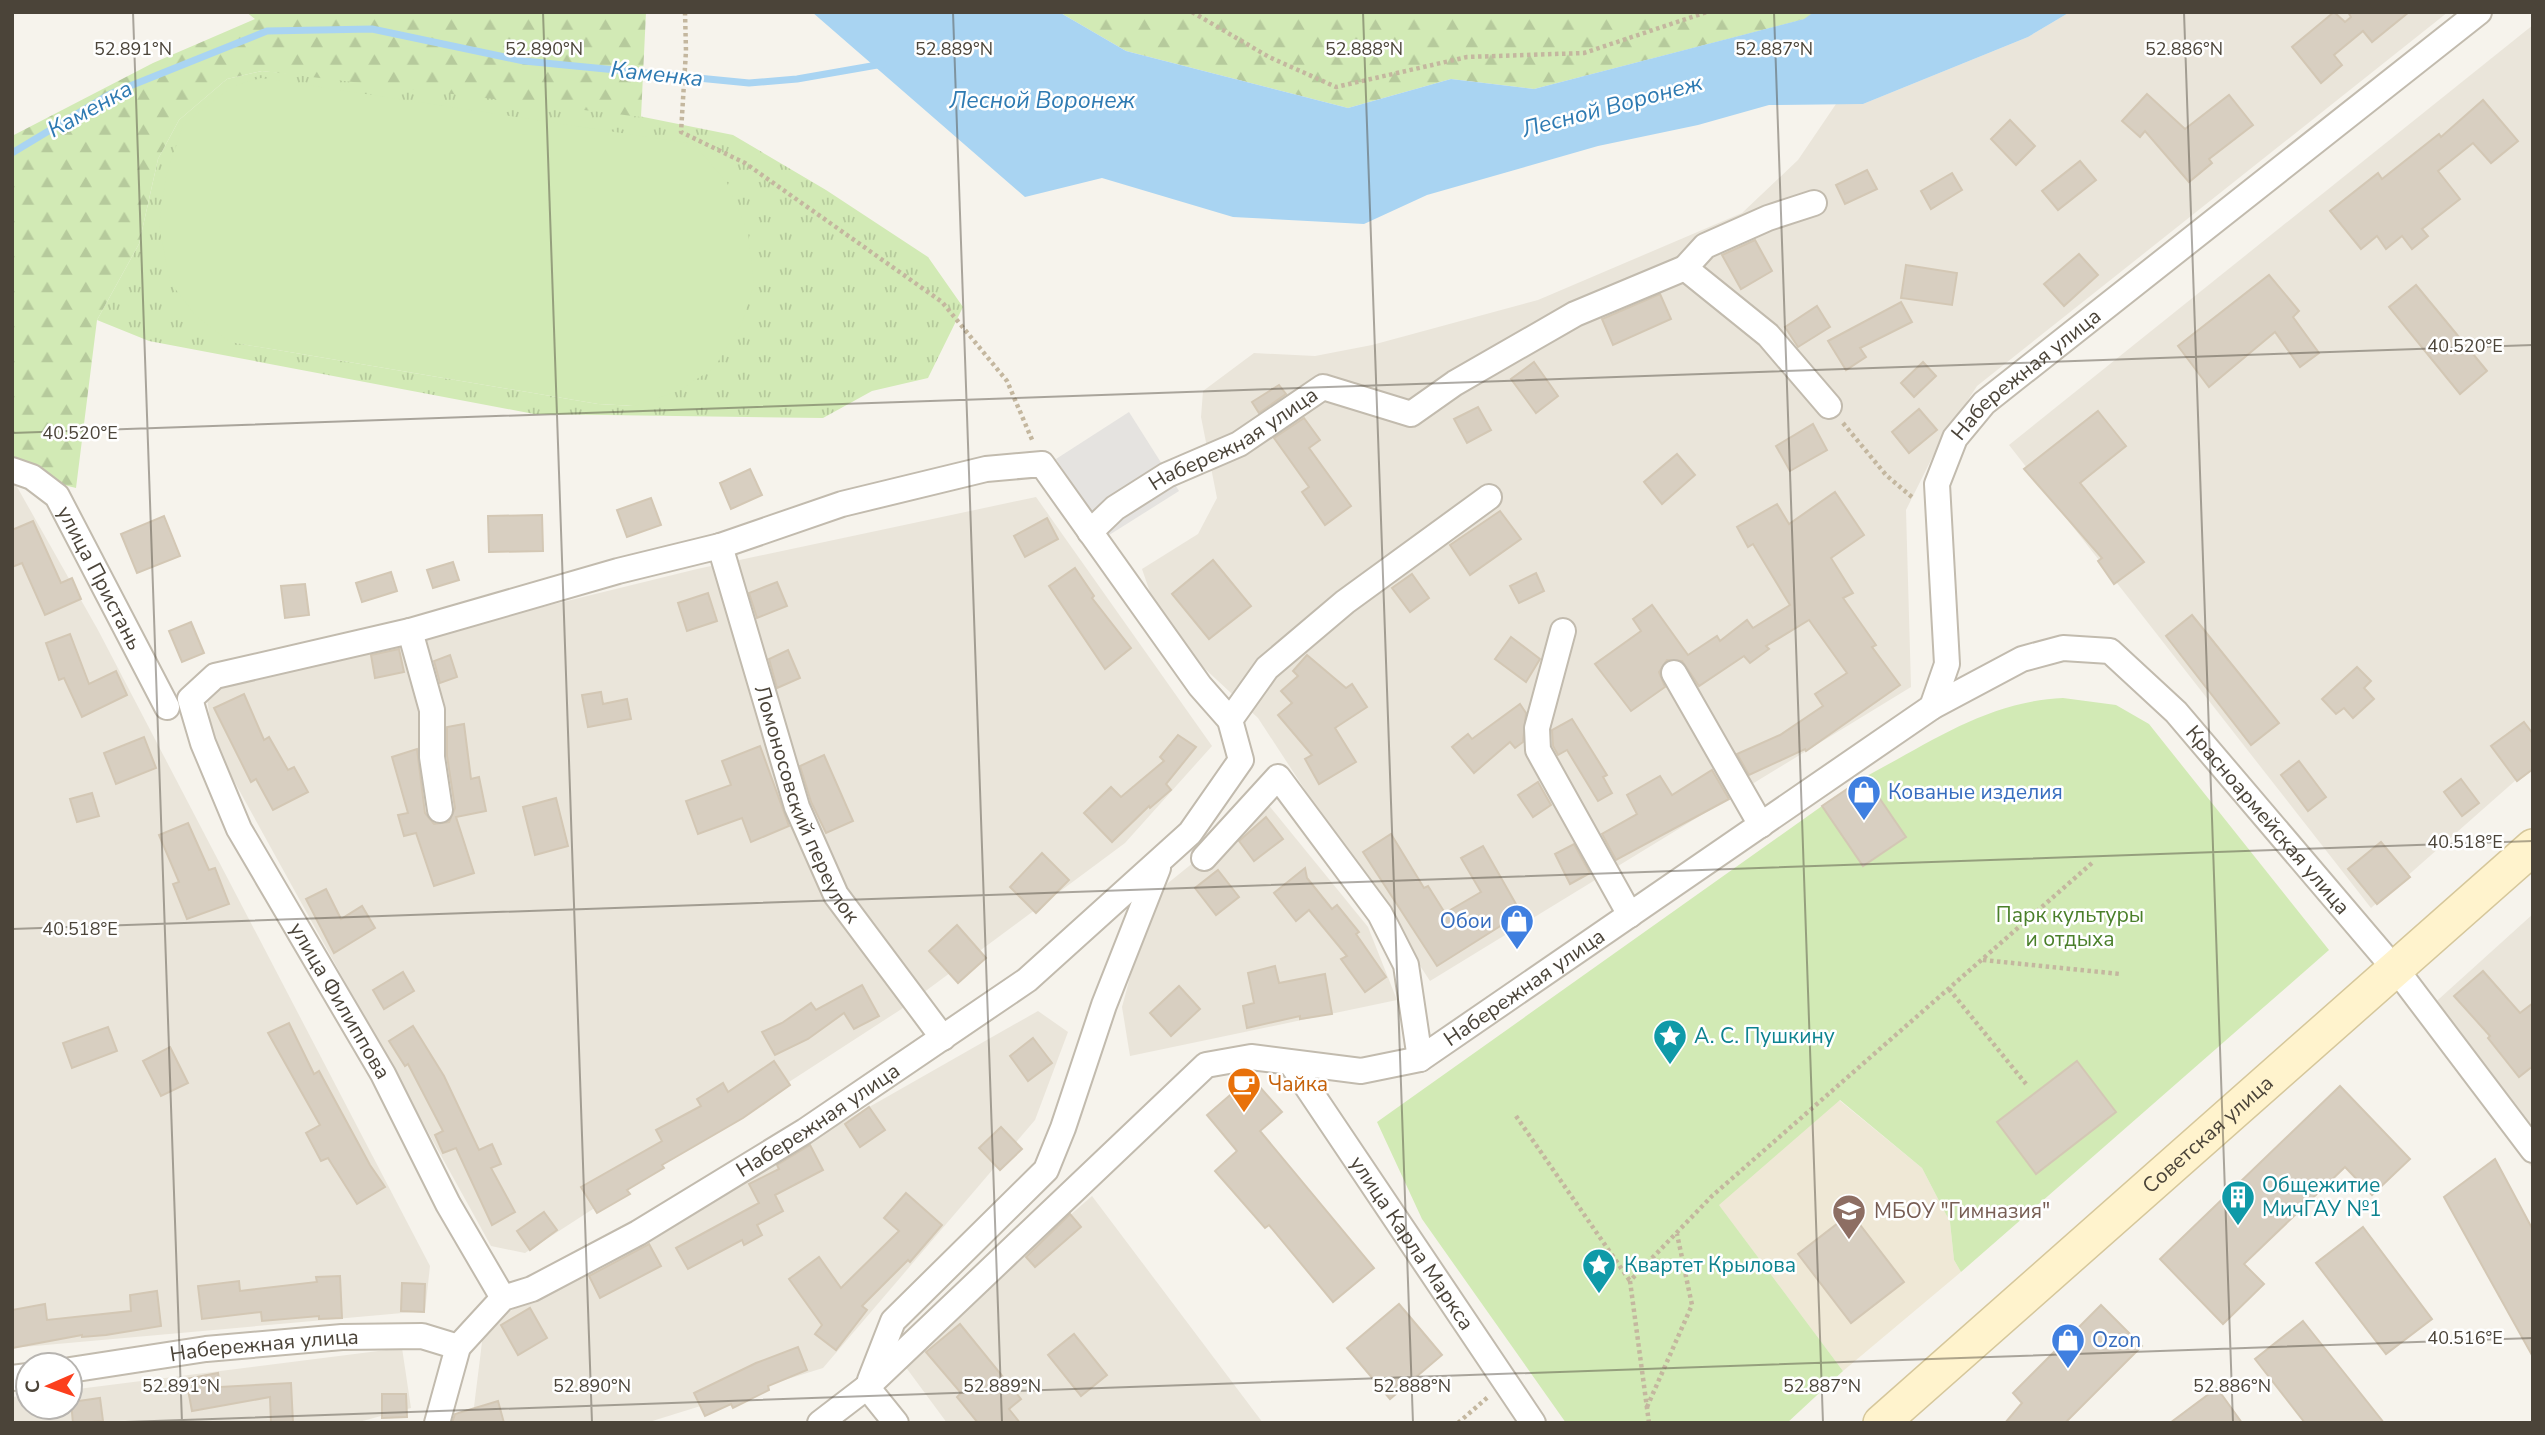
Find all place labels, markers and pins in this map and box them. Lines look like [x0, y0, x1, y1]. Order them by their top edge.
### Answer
shop icon: Кованые изделия [1845, 773, 1883, 822]
place label: Кованые изделия [1888, 778, 2063, 806]
shop icon: Обои [1498, 902, 1536, 951]
place label: Обои [1440, 907, 1492, 935]
place icon: А. С. Пушкину [1651, 1017, 1689, 1066]
place label: А. С. Пушкину [1694, 1022, 1835, 1050]
cafe icon: Чайка [1225, 1065, 1263, 1114]
place label: Чайка [1268, 1070, 1328, 1098]
place label: Общежитие МичГАУ №1 [2262, 1171, 2382, 1223]
building icon: Общежитие МичГАУ №1 [2219, 1178, 2257, 1227]
school or university icon: МБОУ "Гимназия" [1830, 1192, 1868, 1241]
place label: МБОУ "Гимназия" [1874, 1197, 2050, 1225]
place icon: Квартет Крылова [1580, 1246, 1618, 1295]
place label: Квартет Крылова [1624, 1251, 1796, 1279]
shop icon: Ozon [2049, 1321, 2087, 1370]
place label: Ozon [2092, 1326, 2141, 1354]

